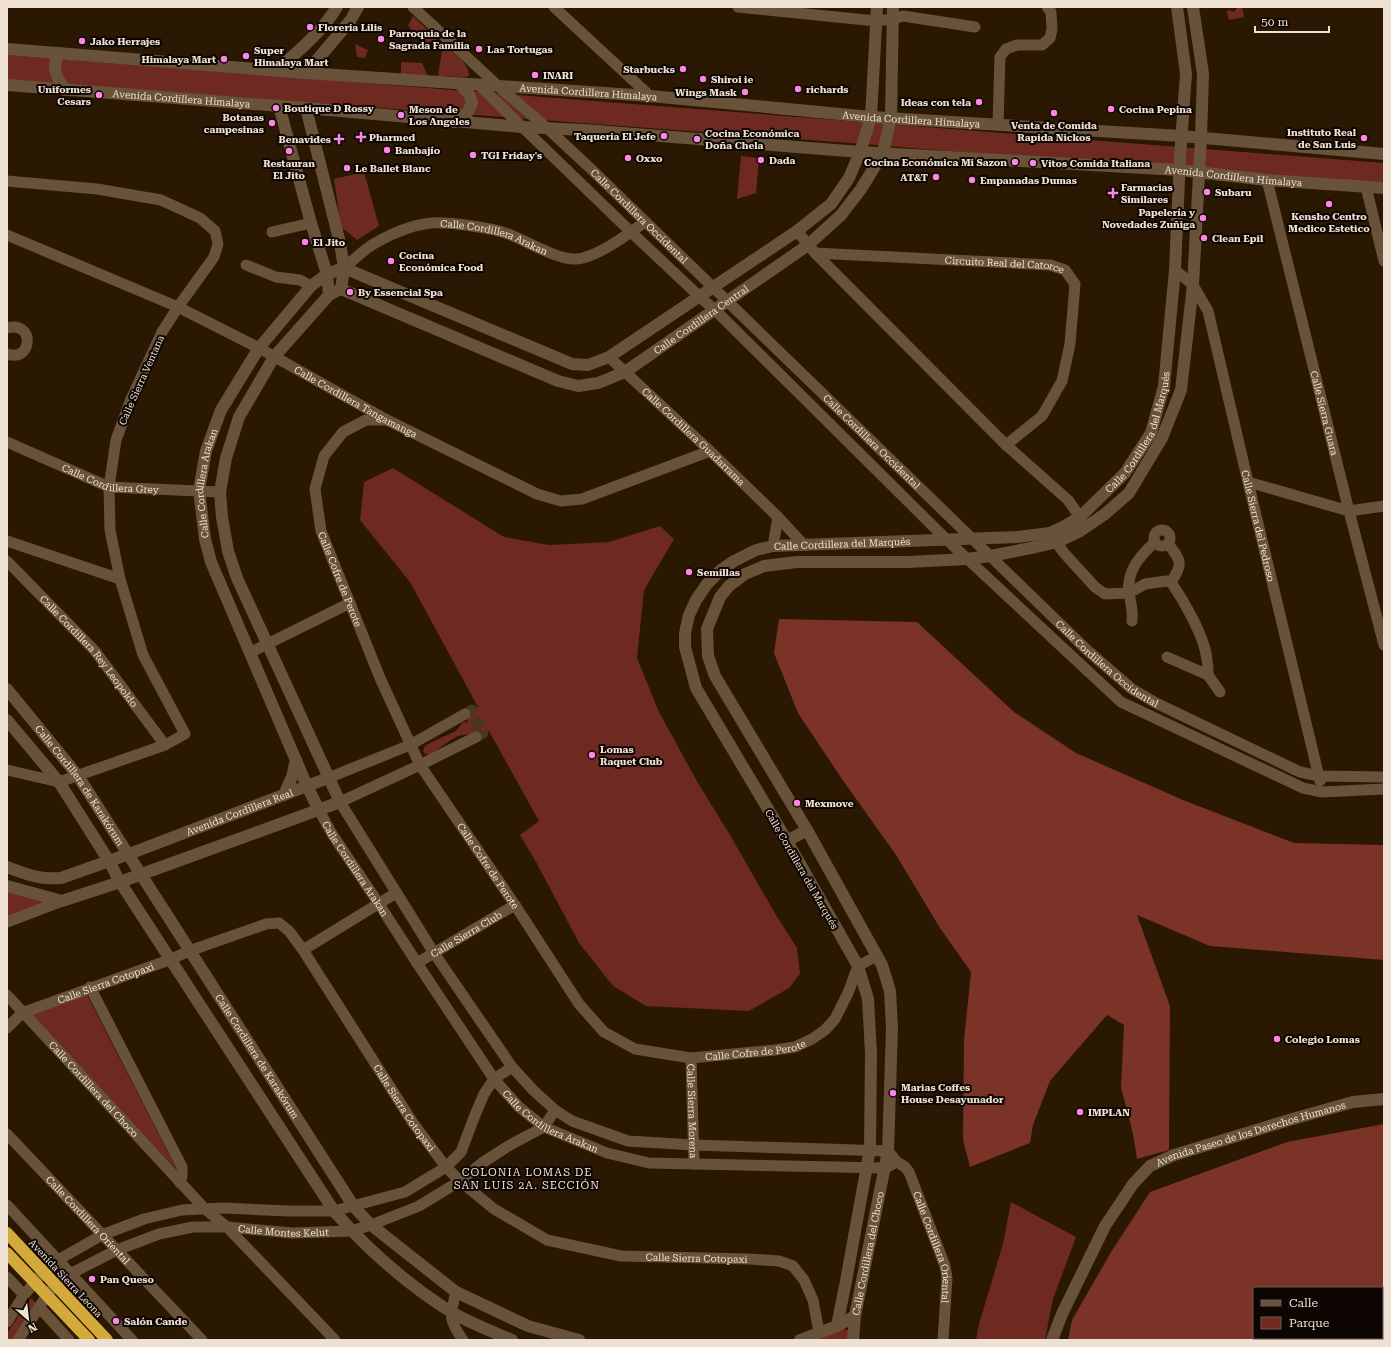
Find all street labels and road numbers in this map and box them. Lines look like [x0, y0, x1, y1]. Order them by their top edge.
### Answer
street label: Avenida Cordillera Himalaya [519, 82, 658, 103]
street label: Avenida Cordillera Himalaya [112, 88, 251, 110]
street label: Avenida Cordillera Himalaya [842, 109, 981, 130]
street label: Avenida Cordillera Himalaya [1165, 164, 1303, 188]
street label: Calle Cordillera Occidental [588, 167, 690, 266]
street label: Calle Cordillera Arakan [440, 218, 550, 258]
street label: Circuito Real del Catorce [945, 255, 1066, 275]
street label: Calle Cordillera Central [652, 283, 751, 356]
street label: Calle Sierra Ventana [117, 333, 166, 427]
street label: Calle Cordillera Tangamanga [292, 364, 419, 440]
street label: Calle Sierra Guara [1308, 370, 1340, 457]
street label: Calle Cordillera del Marqués [1103, 371, 1171, 495]
street label: Calle Cordillera Guadarrama [640, 386, 747, 488]
street label: Calle Cordillera Occidental [821, 392, 922, 491]
street label: Calle Cordillera Arakan [194, 427, 220, 539]
street label: Calle Cordillera Grey [60, 462, 159, 495]
street label: Calle Sierra del Pedroso [1239, 469, 1277, 583]
street label: Calle Cofre de Perote [316, 530, 364, 629]
street label: Calle Cordillera del Marqués [774, 536, 911, 552]
street label: Calle Cordillera Rey Leopoldo [38, 593, 140, 709]
street label: Calle Cordillera Occidental [1053, 618, 1160, 709]
street label: Calle Cordillera de Karakórum [33, 723, 126, 848]
street label: Avenida Cordillera Real [185, 787, 295, 838]
street label: Calle Cordillera del Marqués [763, 807, 841, 931]
street label: Calle Cordillera Arakan [320, 819, 391, 919]
street label: Calle Cofre de Perote [455, 821, 521, 911]
street label: Calle Sierra Club [429, 909, 504, 960]
street label: Calle Sierra Cotopaxi [56, 961, 156, 1006]
street label: Calle Cordillera de Karakórum [213, 992, 301, 1121]
street label: Calle Cofre de Perote [705, 1038, 808, 1063]
street label: Calle Cordillera del Choco [47, 1039, 141, 1139]
street label: Calle Sierra Cotopaxi [371, 1063, 437, 1153]
street label: Calle Sierra Morena [685, 1063, 699, 1159]
street label: Calle Cordillera Arakan [500, 1088, 600, 1155]
street label: Avenida Paseo de los Derechos Humanos [1154, 1099, 1347, 1169]
street label: Calle Cordillera Oriental [44, 1174, 132, 1266]
street label: Calle Cordillera del Choco [850, 1190, 886, 1316]
street label: Calle Cordillera Oriental [911, 1190, 952, 1303]
street label: Calle Montes Kelut [238, 1223, 329, 1239]
street label: Avenida Sierra Leona [27, 1237, 105, 1320]
street label: Calle Sierra Cotopaxi [645, 1252, 748, 1265]

